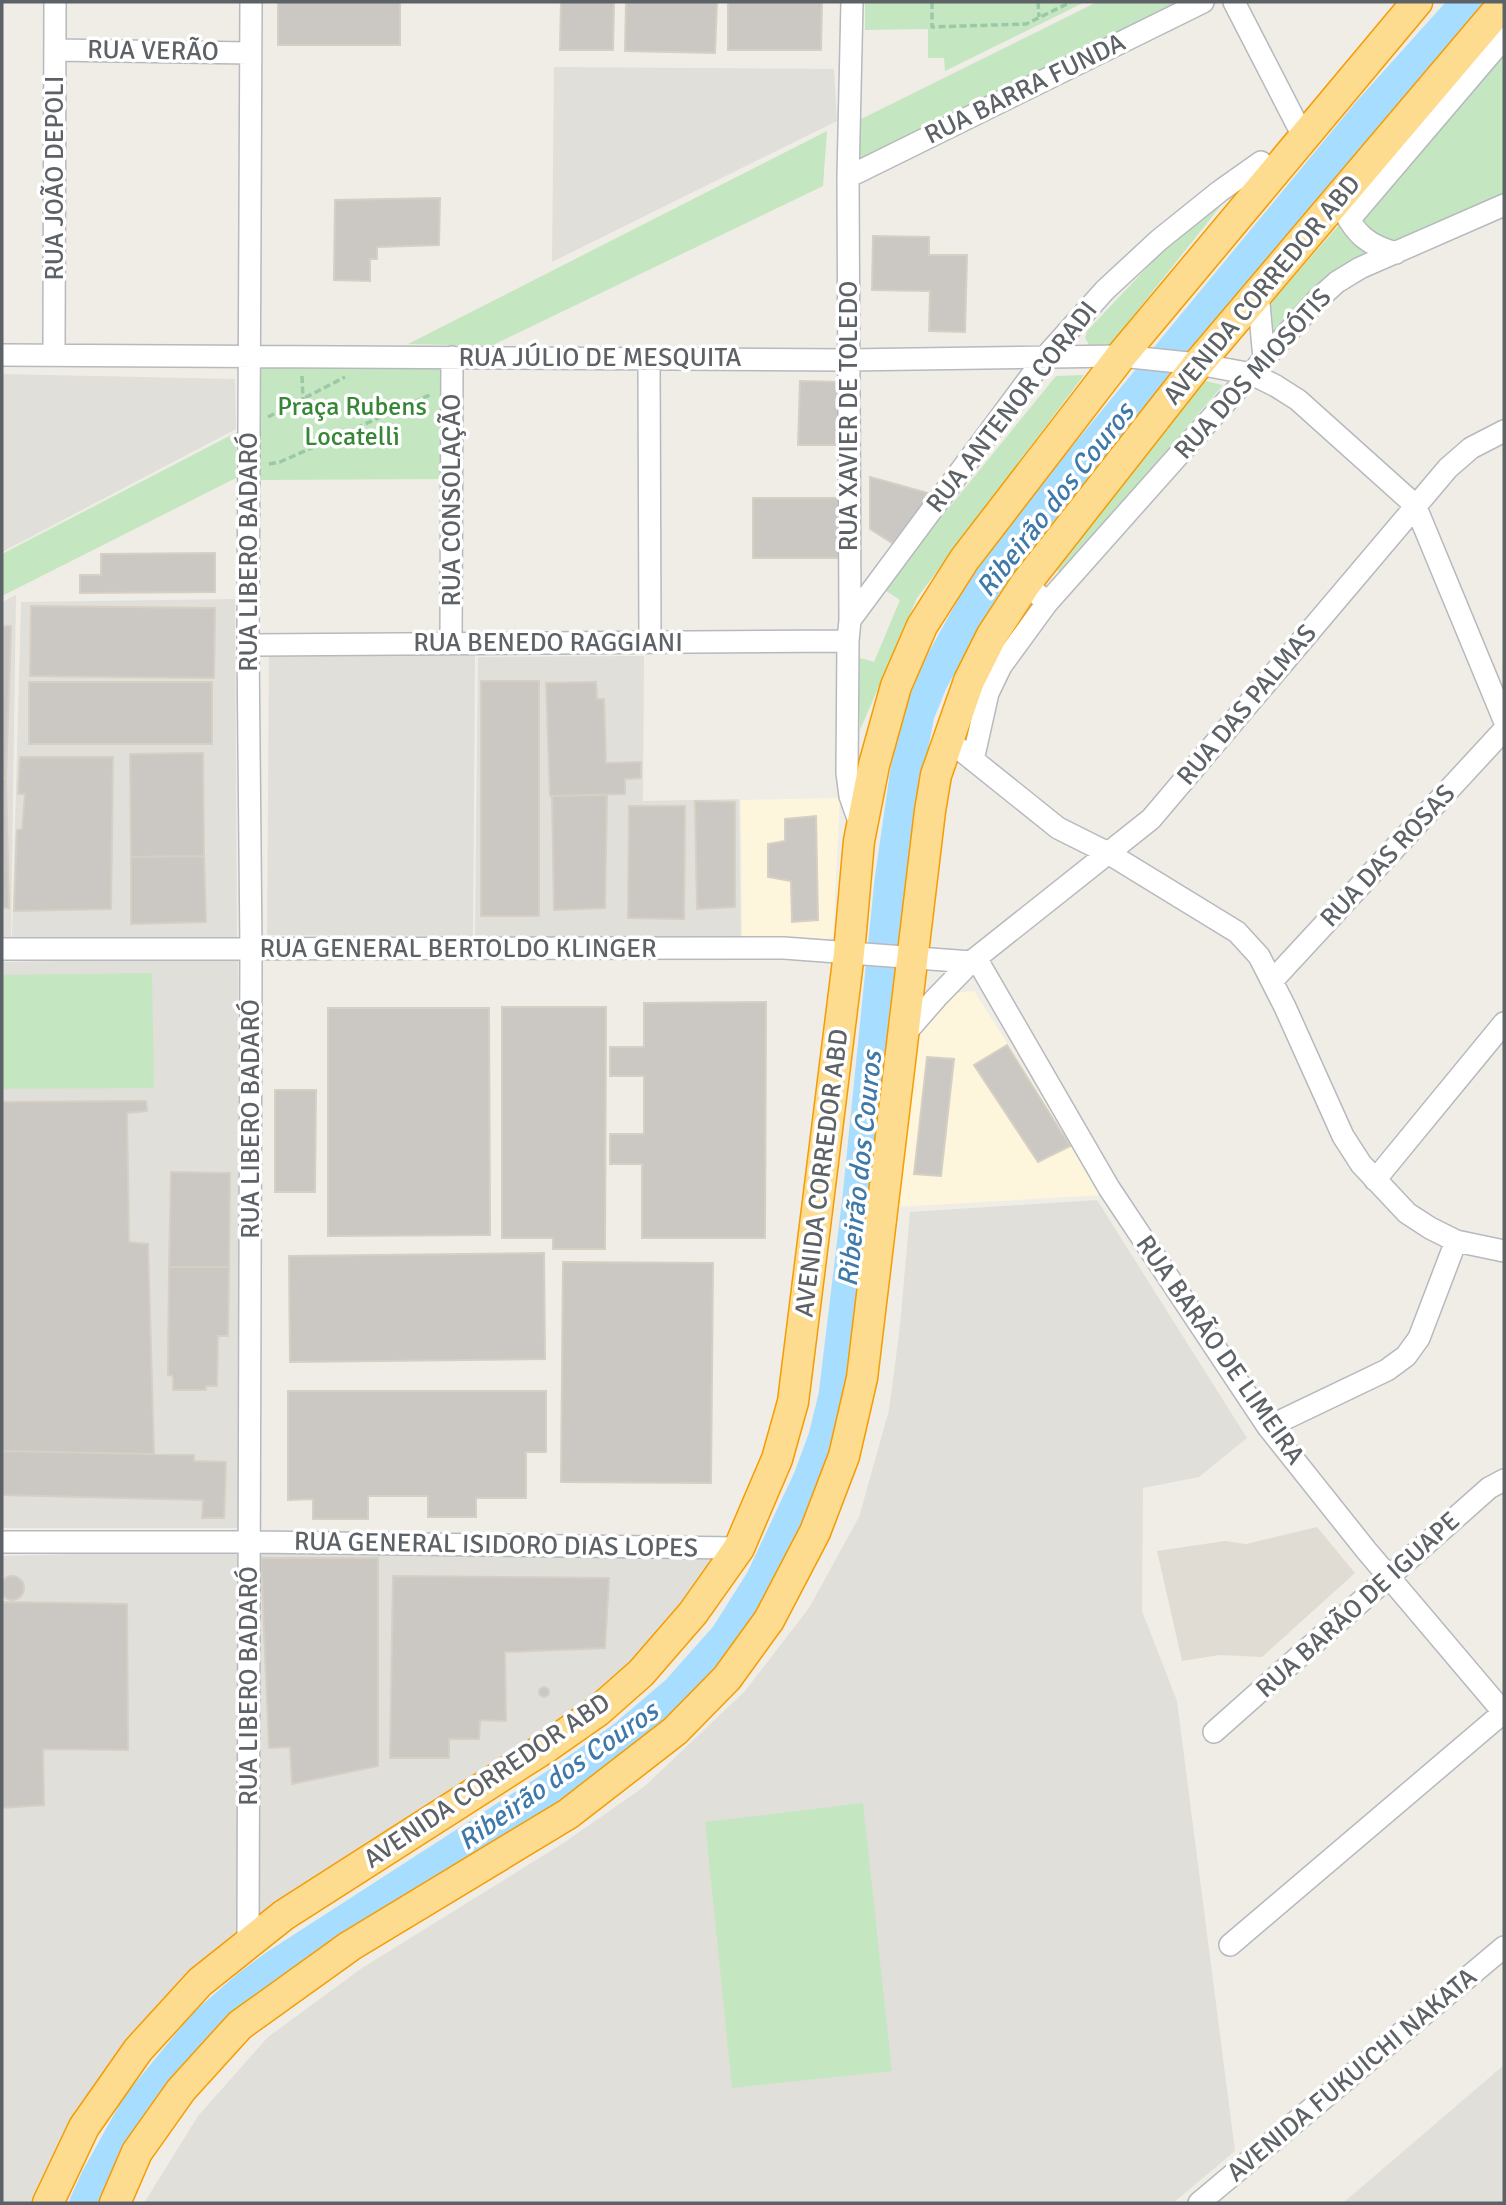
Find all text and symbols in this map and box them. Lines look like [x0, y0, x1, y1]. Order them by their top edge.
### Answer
street label: RUA BARRA FUNDA [919, 27, 1131, 151]
street label: RUA VERÃO [87, 34, 219, 68]
street label: RUA JOÃO DEPOLI [39, 76, 71, 280]
street label: AVENIDA CORREDOR ABD [1157, 169, 1367, 411]
street label: RUA XAVIER DE TOLEDO [833, 281, 865, 551]
street label: RUA DOS MIOSÓTIS [1168, 282, 1338, 466]
street label: RUA ANTENOR CORADI [919, 295, 1105, 519]
street label: RUA JÚLIO DE MESQUITA [459, 342, 742, 374]
park label: Praça Rubens Locatelli [277, 391, 427, 453]
street label: RUA CONSOLAÇÃO [436, 394, 468, 606]
water label: Ribeirão dos Couros [969, 394, 1143, 604]
street label: RUA LIBERO BADARÓ [233, 432, 265, 672]
street label: RUA DAS PALMAS [1170, 618, 1324, 792]
street label: RUA BENEDO RAGGIANI [413, 627, 683, 659]
street label: RUA DAS ROSAS [1314, 778, 1462, 934]
street label: RUA GENERAL BERTOLDO KLINGER [259, 933, 657, 965]
street label: RUA LIBERO BADARÓ [235, 999, 267, 1239]
street label: AVENIDA CORREDOR ABD [788, 1027, 856, 1319]
water label: Ribeirão dos Couros [831, 1047, 890, 1288]
street label: RUA BARÃO DE LIMEIRA [1129, 1229, 1311, 1471]
street label: RUA BARÃO DE IGUAPE [1249, 1505, 1467, 1705]
street label: RUA GENERAL ISIDORO DIAS LOPES [294, 1525, 698, 1565]
street label: RUA LIBERO BADARÓ [233, 1566, 265, 1806]
street label: AVENIDA CORREDOR ABD [358, 1687, 616, 1875]
water label: Ribeirão dos Couros [451, 1693, 667, 1858]
street label: AVENIDA FUKUICHI NAKATA [1221, 1961, 1483, 2189]

